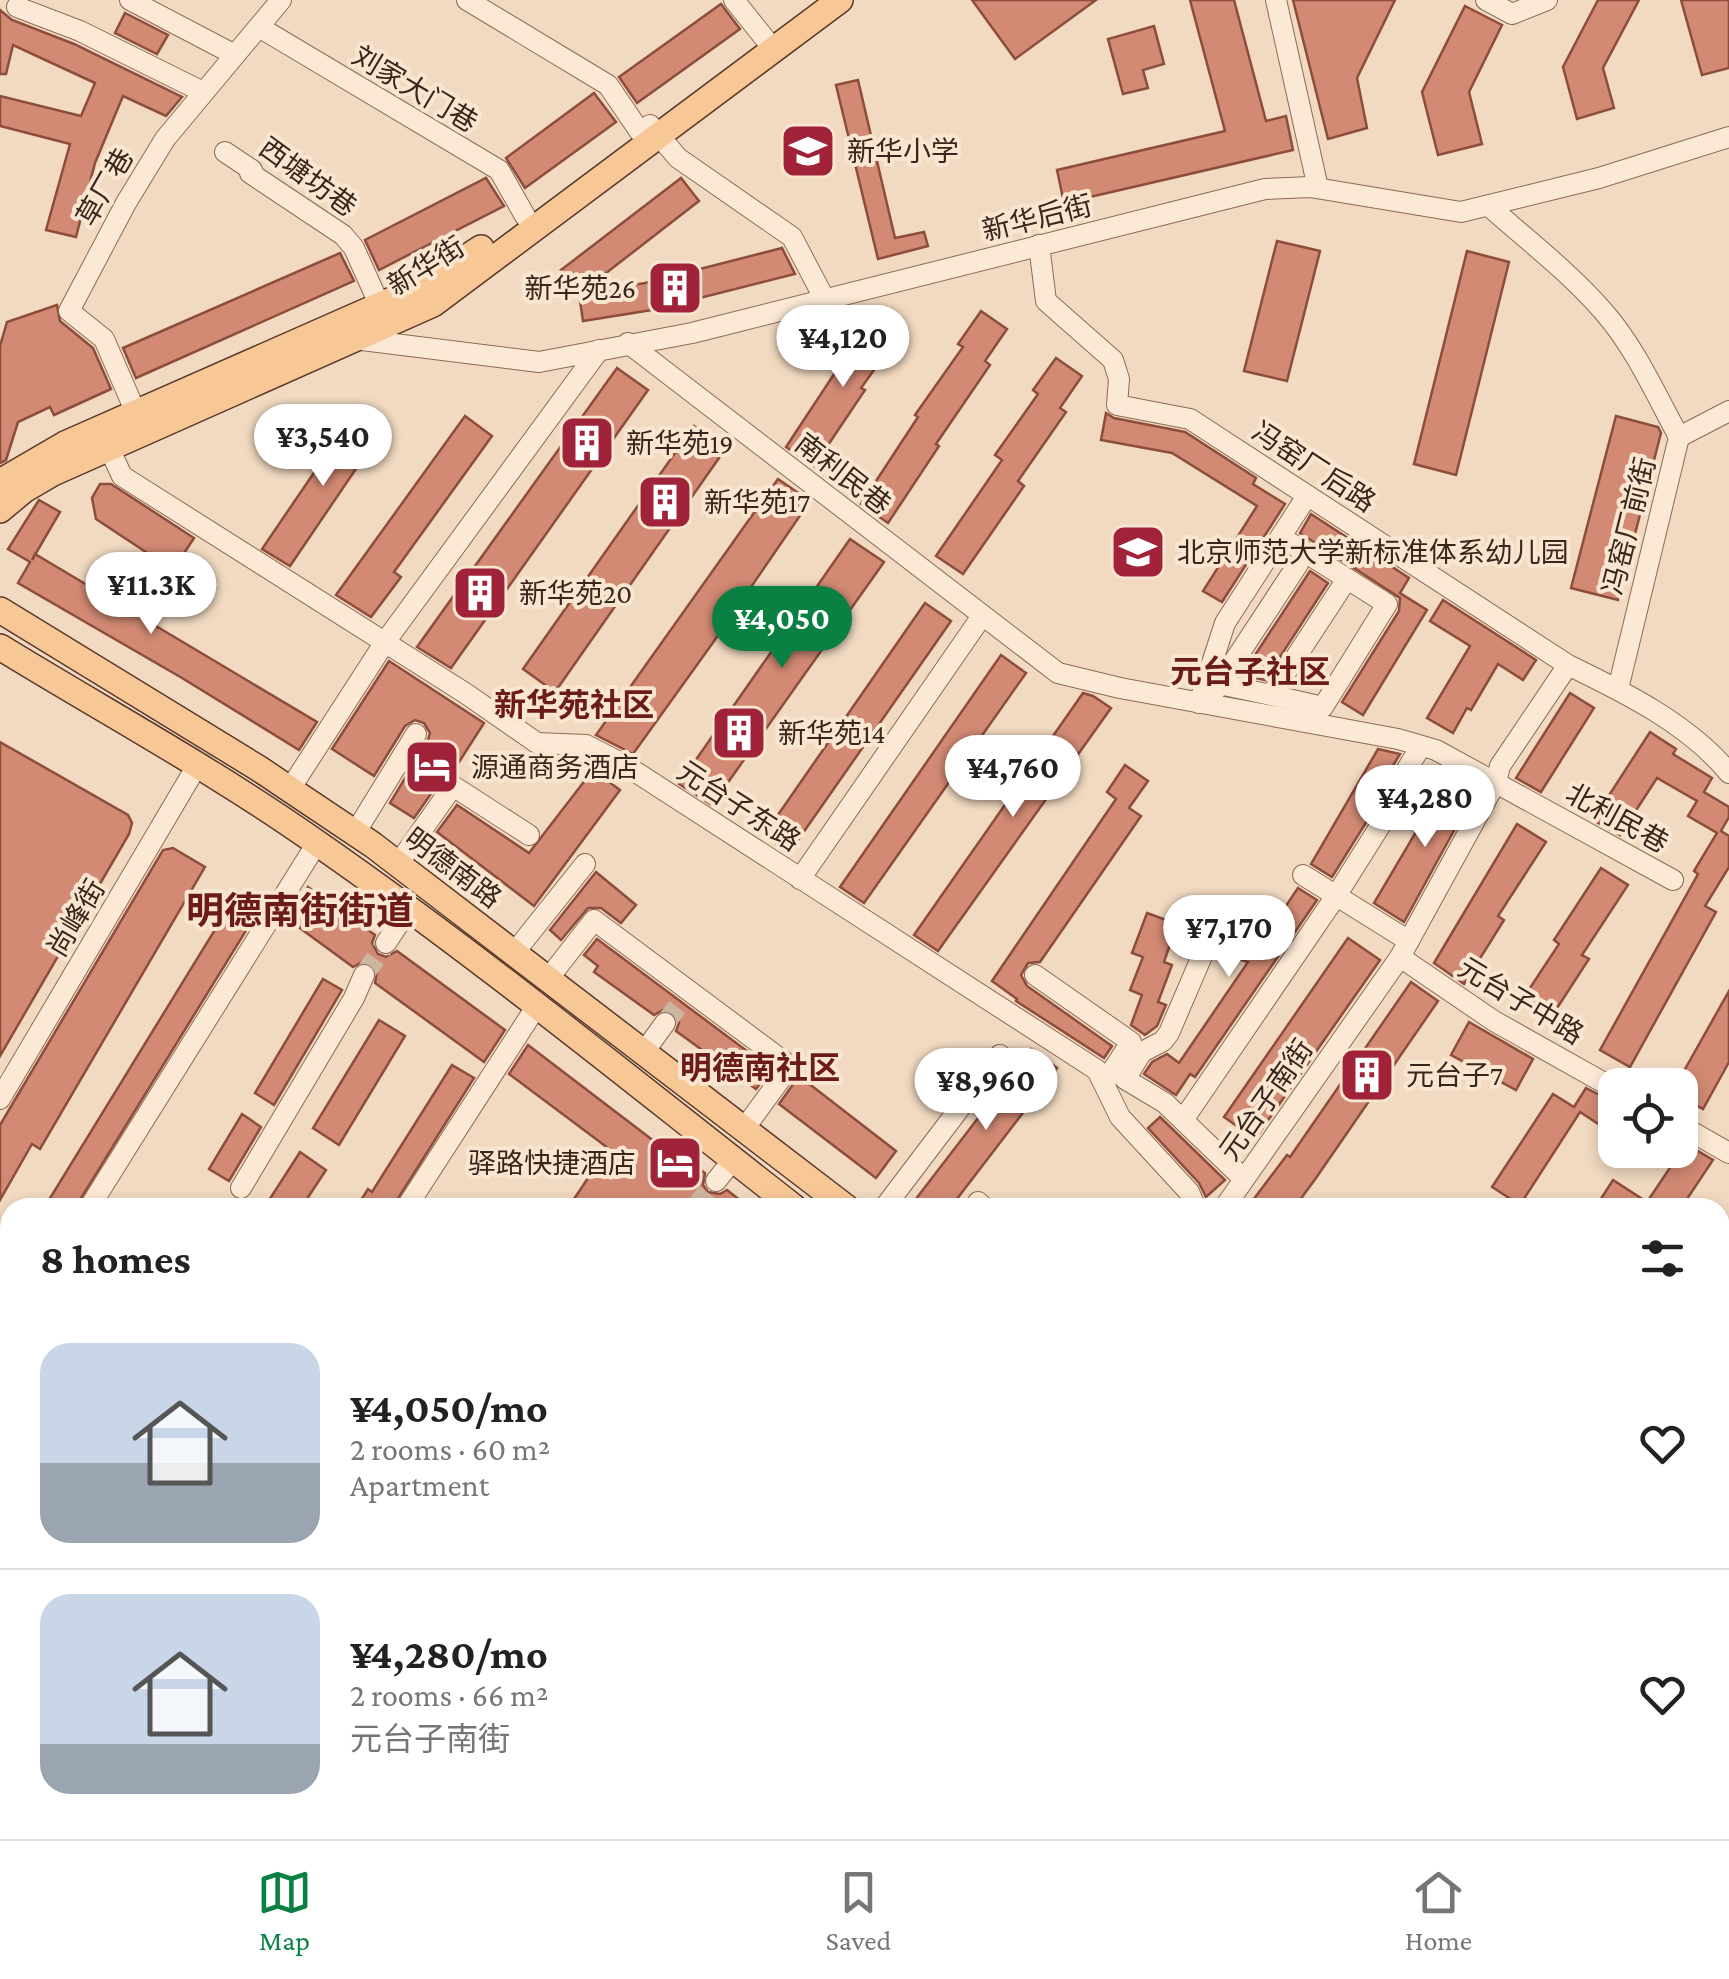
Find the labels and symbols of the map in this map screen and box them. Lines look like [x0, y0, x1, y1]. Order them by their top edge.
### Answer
street label: 刘家大门巷 [347, 40, 483, 138]
school or university icon: 新华小学 [778, 121, 838, 181]
street label: 西塘坊巷 [254, 132, 362, 222]
place label: 新华小学 [847, 136, 959, 167]
street label: 草厂巷 [71, 143, 139, 231]
street label: 新华后街 [979, 189, 1095, 247]
street label: 新华街 [382, 231, 470, 301]
building icon: 新华苑26 [645, 258, 705, 318]
place label: 新华苑26 [524, 273, 636, 304]
pin: ¥4,120 [762, 305, 924, 390]
pin: ¥3,540 [242, 404, 404, 489]
building icon: 新华苑19 [557, 413, 617, 473]
street label: 冯窑厂后路 [1247, 416, 1381, 518]
street label: 南利民巷 [789, 427, 897, 521]
place label: 新华苑19 [626, 428, 734, 459]
street label: 冯窑厂前街 [1597, 454, 1661, 598]
building icon: 新华苑17 [635, 472, 695, 532]
place label: 新华苑17 [704, 487, 810, 518]
school or university icon: 北京师范大学新标准体系幼儿园 [1108, 522, 1168, 582]
place label: 北京师范大学新标准体系幼儿园 [1177, 537, 1569, 568]
pin: ¥11.3K [70, 552, 232, 637]
building icon: 新华苑20 [450, 563, 510, 623]
place label: 新华苑20 [519, 578, 632, 609]
pin: ¥4,050 [701, 586, 863, 671]
district label: 元台子社区 [1170, 654, 1330, 690]
district label: 新华苑社区 [494, 687, 654, 723]
building icon: 新华苑14 [709, 703, 769, 763]
place label: 新华苑14 [778, 718, 886, 749]
pin: ¥4,760 [932, 735, 1094, 820]
hotel icon: 源通商务酒店 [402, 737, 462, 797]
place label: 源通商务酒店 [471, 752, 639, 783]
street label: 元台子东路 [672, 755, 806, 857]
pin: ¥4,280 [1344, 765, 1506, 850]
street label: 北利民巷 [1560, 777, 1674, 859]
street label: 明德南路 [399, 822, 507, 914]
street label: 尚峰街 [41, 874, 111, 962]
district label: 明德南街街道 [186, 890, 414, 932]
pin: ¥7,170 [1148, 895, 1310, 980]
street label: 元台子中路 [1453, 952, 1589, 1050]
street label: 元台子南街 [1213, 1034, 1319, 1166]
building icon: 元台子7 [1337, 1045, 1397, 1105]
pin: ¥8,960 [905, 1048, 1067, 1133]
district label: 明德南社区 [680, 1050, 840, 1086]
place label: 元台子7 [1406, 1060, 1503, 1091]
hotel icon: 驿路快捷酒店 [645, 1133, 705, 1193]
place label: 驿路快捷酒店 [468, 1148, 636, 1179]

